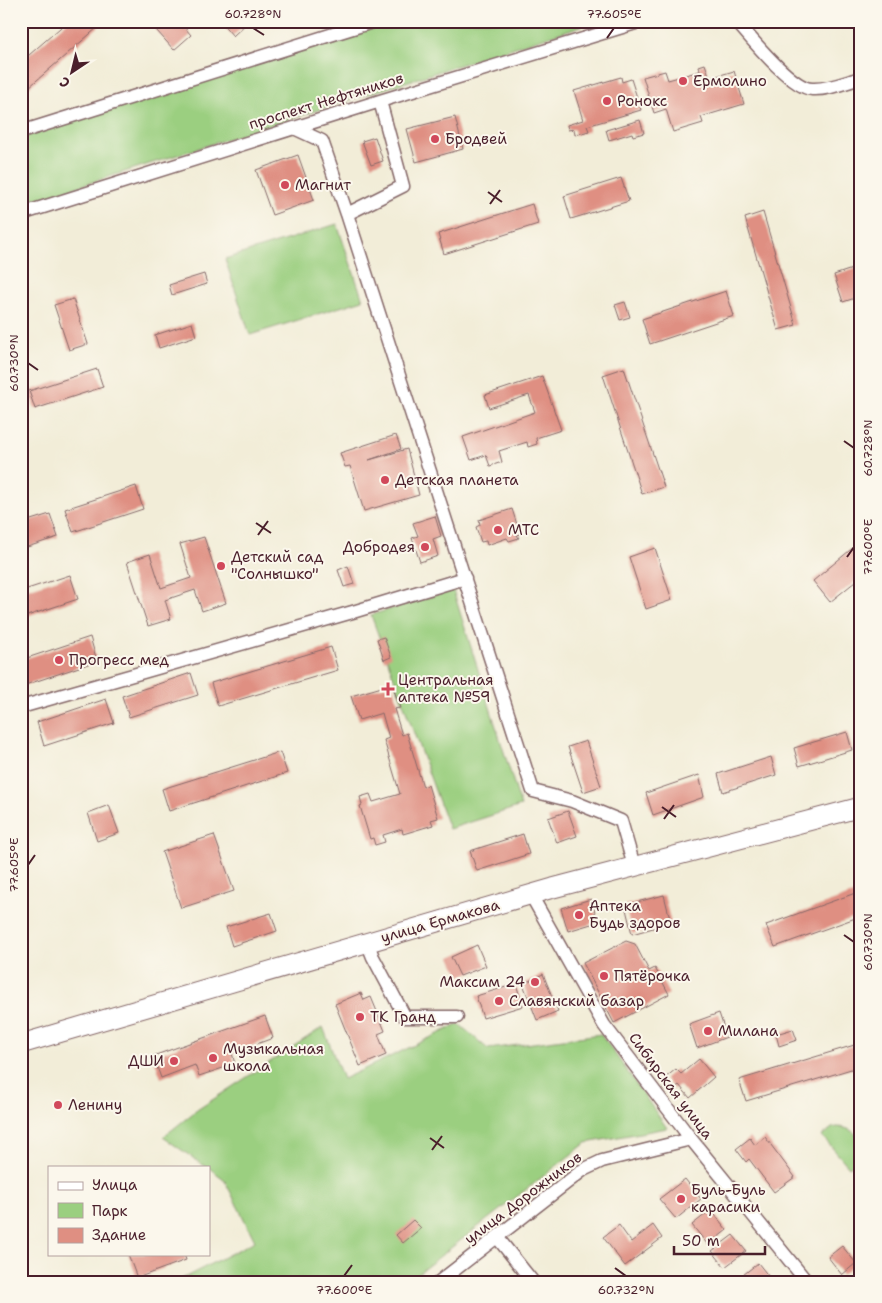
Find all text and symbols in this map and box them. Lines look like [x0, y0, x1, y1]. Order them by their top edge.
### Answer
text: 60.728°N [224, 6, 282, 22]
text: 77.605°E [586, 6, 642, 22]
north arrow [48, 48, 98, 98]
street label: проспект Нефтяников [246, 68, 406, 134]
place label: Ермолино [693, 71, 767, 91]
text: С [56, 73, 73, 92]
marker: Ермолино [677, 75, 689, 87]
place label: Ронокс [617, 91, 667, 111]
marker: Ронокс [601, 95, 613, 107]
place label: Бродвей [445, 129, 507, 149]
marker: Бродвей [429, 133, 441, 145]
place label: Магнит [295, 175, 351, 195]
marker: Магнит [279, 179, 291, 191]
text: 60.730°N [6, 334, 22, 392]
text: 60.728°N [860, 419, 876, 477]
place label: Детская планета [395, 470, 519, 490]
marker: Детская планета [379, 474, 391, 486]
text: 77.600°E [860, 519, 876, 575]
place label: МТС [508, 520, 539, 540]
marker: МТС [492, 524, 504, 536]
place label: Добродея [343, 537, 415, 557]
marker: Добродея [419, 541, 431, 553]
place label: Детский сад "Солнышко" [231, 547, 324, 584]
marker: Детский сад "Солнышко" [215, 560, 227, 572]
place label: Прогресс мед [69, 650, 170, 670]
marker: Прогресс мед [53, 654, 65, 666]
place label: Центральная аптека №59 [398, 670, 494, 707]
marker: Центральная аптека №59 [382, 683, 394, 695]
text: 77.605°E [6, 837, 22, 893]
street label: улица Ермакова [378, 894, 502, 948]
place label: Аптека Будь здоров [589, 896, 681, 933]
marker: Аптека Будь здоров [573, 909, 585, 921]
text: 60.730°N [860, 913, 876, 971]
place label: Пятёрочка [614, 966, 691, 986]
marker: Пятёрочка [598, 970, 610, 982]
place label: Максим 24 [439, 972, 525, 992]
marker: Максим 24 [529, 976, 541, 988]
place label: Славянский базар [509, 991, 644, 1011]
marker: Славянский базар [493, 995, 505, 1007]
place label: ТК Гранд [370, 1007, 436, 1027]
marker: ТК Гранд [354, 1011, 366, 1023]
place label: Милана [718, 1021, 779, 1041]
marker: Милана [702, 1025, 714, 1037]
street label: Сибирская улица [624, 1029, 718, 1144]
place label: Музыкальная школа [223, 1039, 324, 1076]
place label: ДШИ [128, 1051, 164, 1071]
marker: Музыкальная школа [207, 1052, 219, 1064]
marker: ДШИ [168, 1055, 180, 1067]
place label: Ленину [68, 1095, 122, 1115]
marker: Ленину [52, 1099, 64, 1111]
street label: улица Дорожников [460, 1147, 586, 1249]
legend [48, 1166, 210, 1256]
text: Улица [92, 1175, 138, 1195]
place label: Буль-Буль карасики [691, 1180, 766, 1217]
marker: Буль-Буль карасики [675, 1193, 687, 1205]
text: Парк [92, 1201, 128, 1221]
scale bar [674, 1223, 766, 1255]
text: Здание [92, 1225, 146, 1245]
text: 50 m [682, 1231, 720, 1251]
text: 77.600°E [316, 1282, 372, 1298]
text: 60.732°N [598, 1282, 654, 1298]

